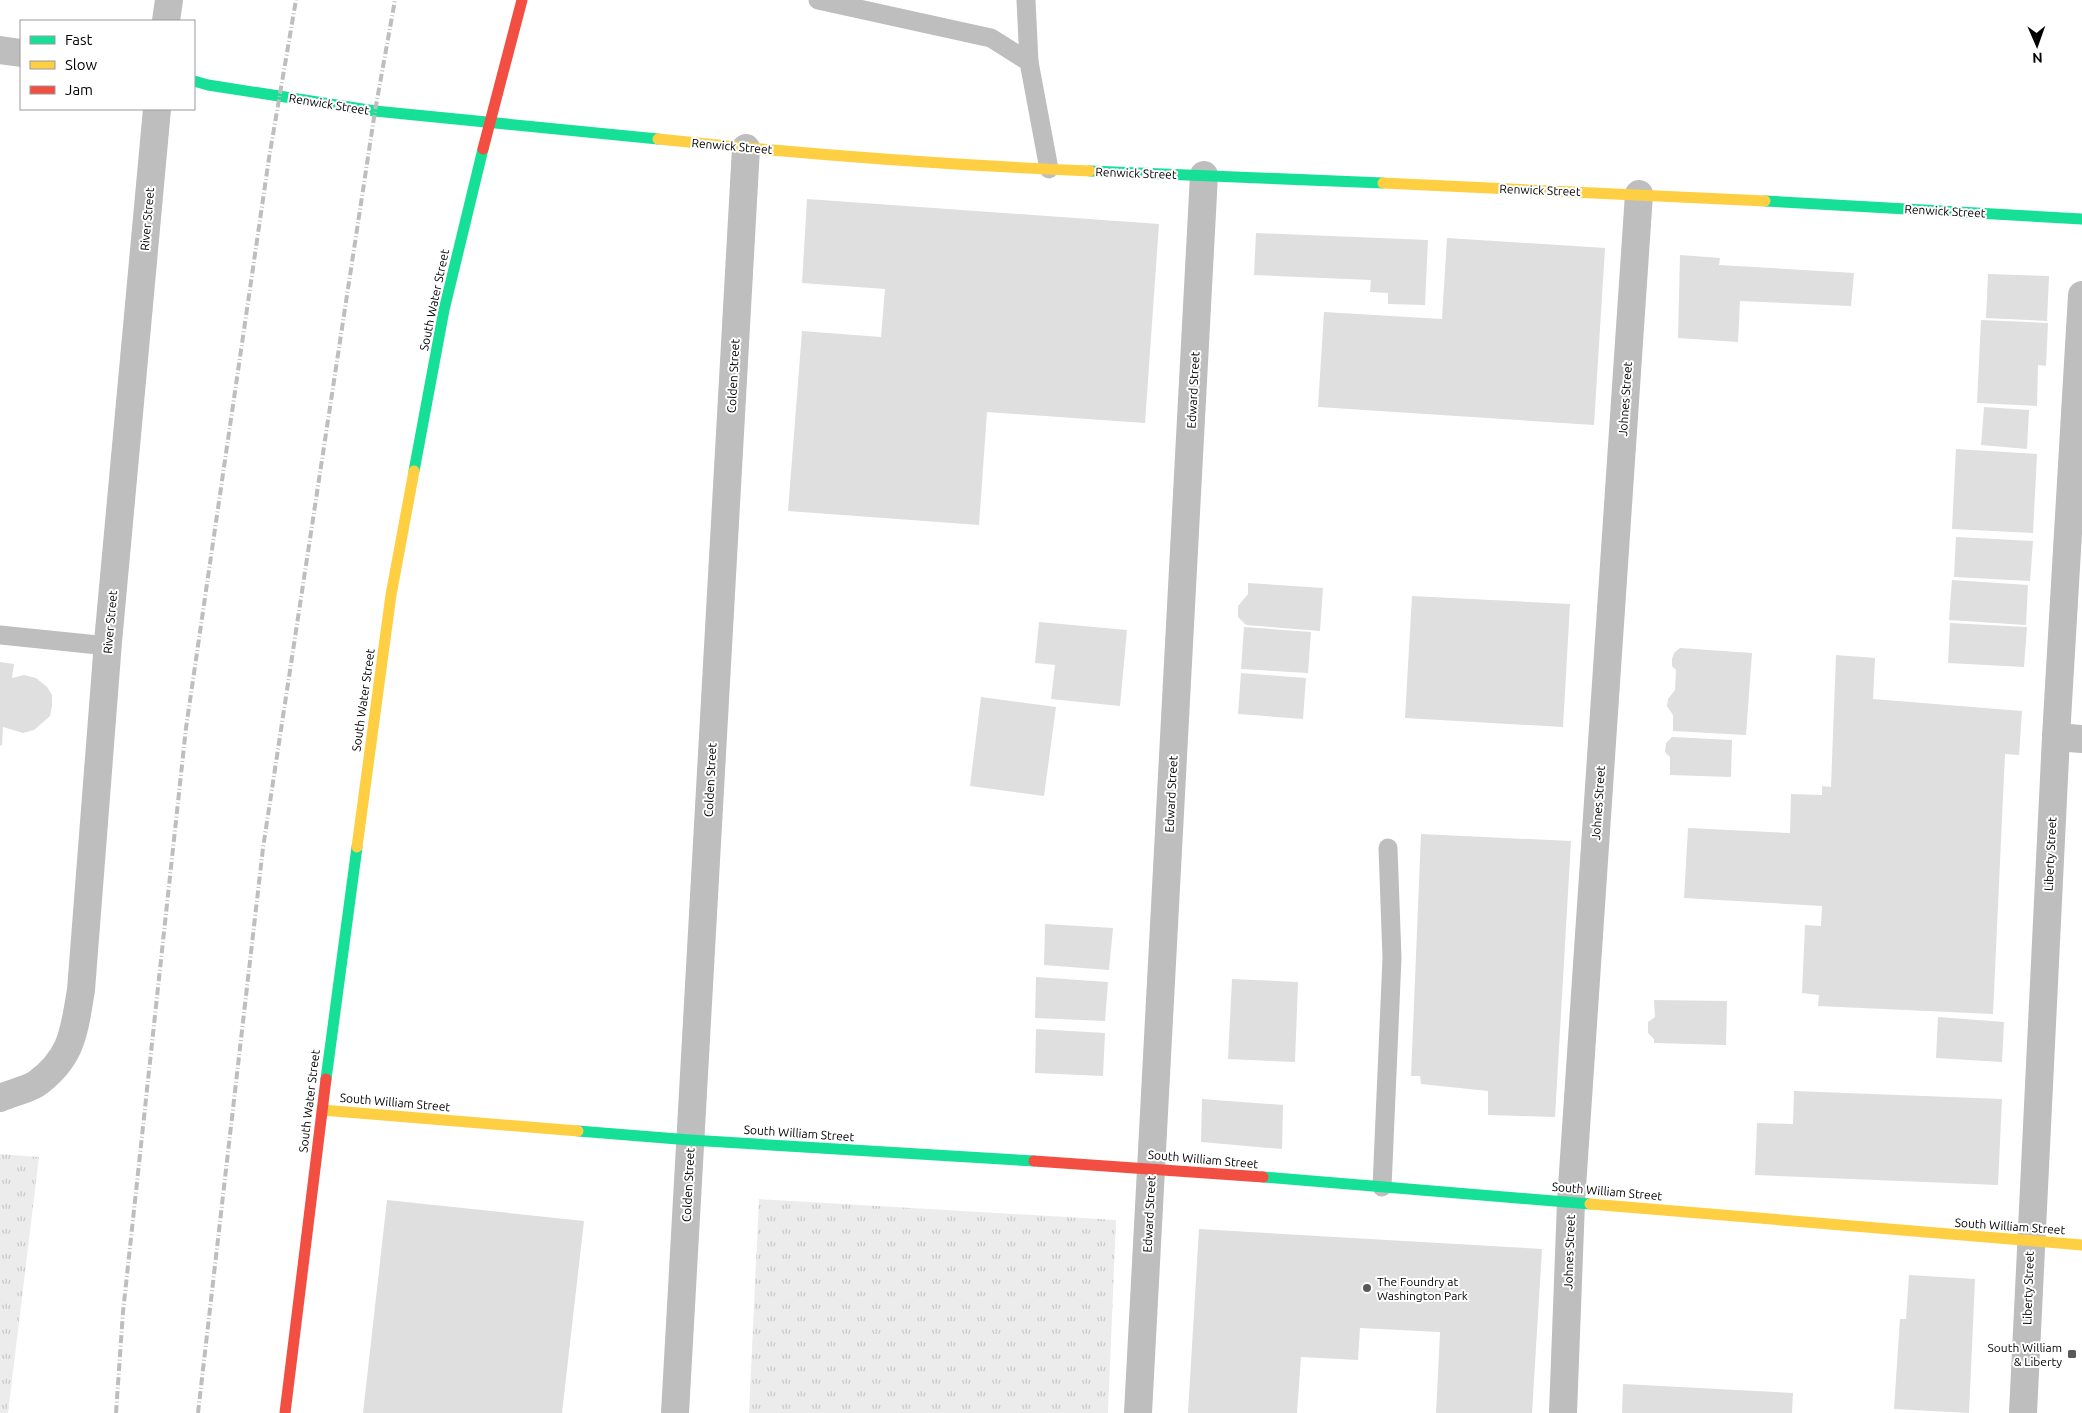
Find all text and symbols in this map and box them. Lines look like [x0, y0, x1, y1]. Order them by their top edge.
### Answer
legend [20, 20, 195, 110]
north arrow [2012, 20, 2062, 70]
text: Fast [65, 31, 93, 48]
text: N [2032, 50, 2043, 66]
text: Slow [65, 56, 98, 73]
text: Jam [65, 81, 93, 98]
street label: Renwick Street [288, 91, 370, 117]
street label: Renwick Street [691, 136, 773, 156]
street label: Renwick Street [1095, 165, 1177, 181]
street label: Renwick Street [1499, 182, 1581, 198]
street label: River Street [138, 186, 156, 251]
street label: Renwick Street [1904, 202, 1986, 220]
street label: South Water Street [417, 248, 451, 352]
street label: Colden Street [725, 338, 741, 413]
street label: Edward Street [1184, 351, 1202, 429]
street label: Johnes Street [1616, 361, 1634, 437]
street label: River Street [101, 589, 119, 654]
street label: South Water Street [349, 648, 377, 752]
street label: Colden Street [702, 742, 718, 817]
street label: Edward Street [1162, 755, 1180, 833]
street label: Johnes Street [1589, 765, 1607, 841]
street label: Liberty Street [2042, 816, 2058, 891]
street label: South Water Street [296, 1049, 322, 1153]
street label: South William Street [339, 1091, 451, 1113]
street label: South William Street [743, 1123, 855, 1143]
street label: Colden Street [680, 1147, 696, 1222]
street label: South William Street [1147, 1148, 1259, 1170]
street label: Edward Street [1140, 1175, 1158, 1253]
street label: South William Street [1551, 1180, 1663, 1202]
street label: Johnes Street [1561, 1214, 1577, 1290]
street label: South William Street [1954, 1216, 2066, 1236]
street label: Liberty Street [2020, 1251, 2036, 1325]
place label: The Foundry at Washington Park [1377, 1275, 1468, 1302]
marker: The Foundry at Washington Park [1361, 1282, 1373, 1294]
place label: South William & Liberty [1988, 1341, 2062, 1368]
marker: South William & Liberty [2066, 1348, 2078, 1360]

